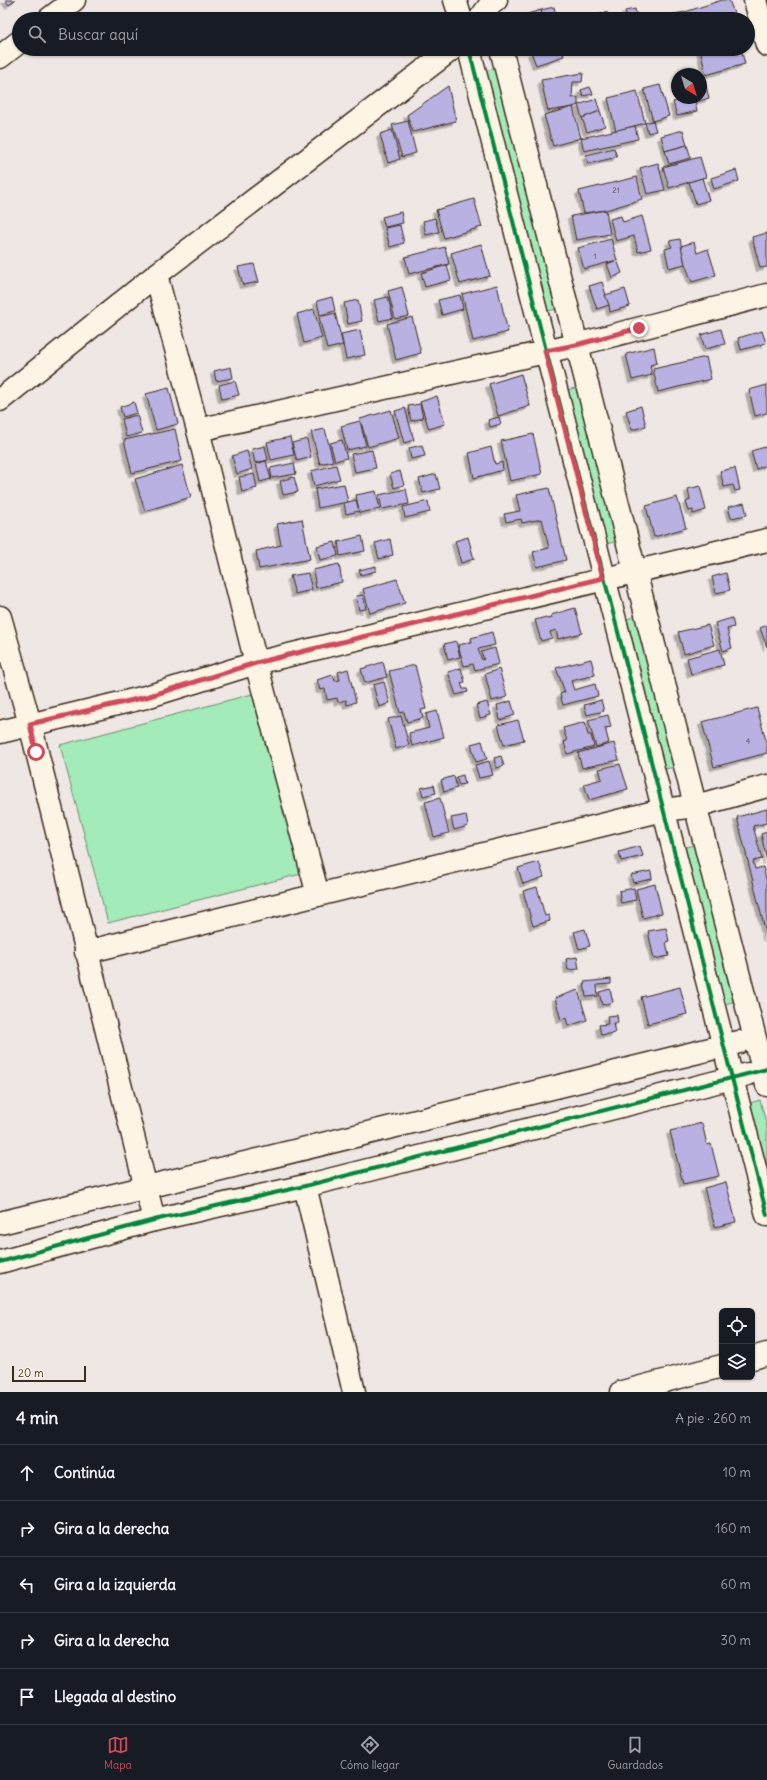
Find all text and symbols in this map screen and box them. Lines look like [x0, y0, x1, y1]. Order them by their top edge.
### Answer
search box [12, 12, 755, 56]
icon: search [26, 23, 48, 45]
text: Buscar aquí [58, 25, 138, 44]
north arrow [671, 68, 707, 104]
house number: 21 [612, 185, 620, 195]
house number: 1 [593, 251, 597, 261]
route end [630, 319, 648, 337]
house number: 4 [746, 736, 751, 746]
route start [27, 743, 45, 761]
map controls [719, 1308, 755, 1380]
button: locate [719, 1308, 755, 1344]
button: layers [719, 1344, 755, 1380]
scale bar [12, 1364, 86, 1383]
text: 20 m [18, 1366, 44, 1380]
text: 4 min [16, 1407, 58, 1429]
text: A pie · 260 m [675, 1410, 751, 1427]
icon: ahead [16, 1462, 38, 1484]
text: Continúa [54, 1463, 115, 1482]
text: 10 m [723, 1464, 751, 1481]
icon: right [16, 1518, 38, 1540]
text: Gira a la derecha [54, 1519, 169, 1538]
text: 160 m [715, 1520, 751, 1537]
icon: left [16, 1574, 38, 1596]
text: Gira a la izquierda [54, 1575, 176, 1594]
text: 60 m [720, 1576, 751, 1593]
icon: right [16, 1630, 38, 1652]
text: Gira a la derecha [54, 1631, 169, 1650]
text: 30 m [721, 1632, 751, 1649]
icon: arrive [16, 1686, 38, 1708]
text: Llegada al destino [54, 1687, 176, 1706]
tab: Mapa [104, 1734, 132, 1772]
tab: Cómo llegar [340, 1734, 399, 1772]
tab: Guardados [608, 1734, 663, 1772]

